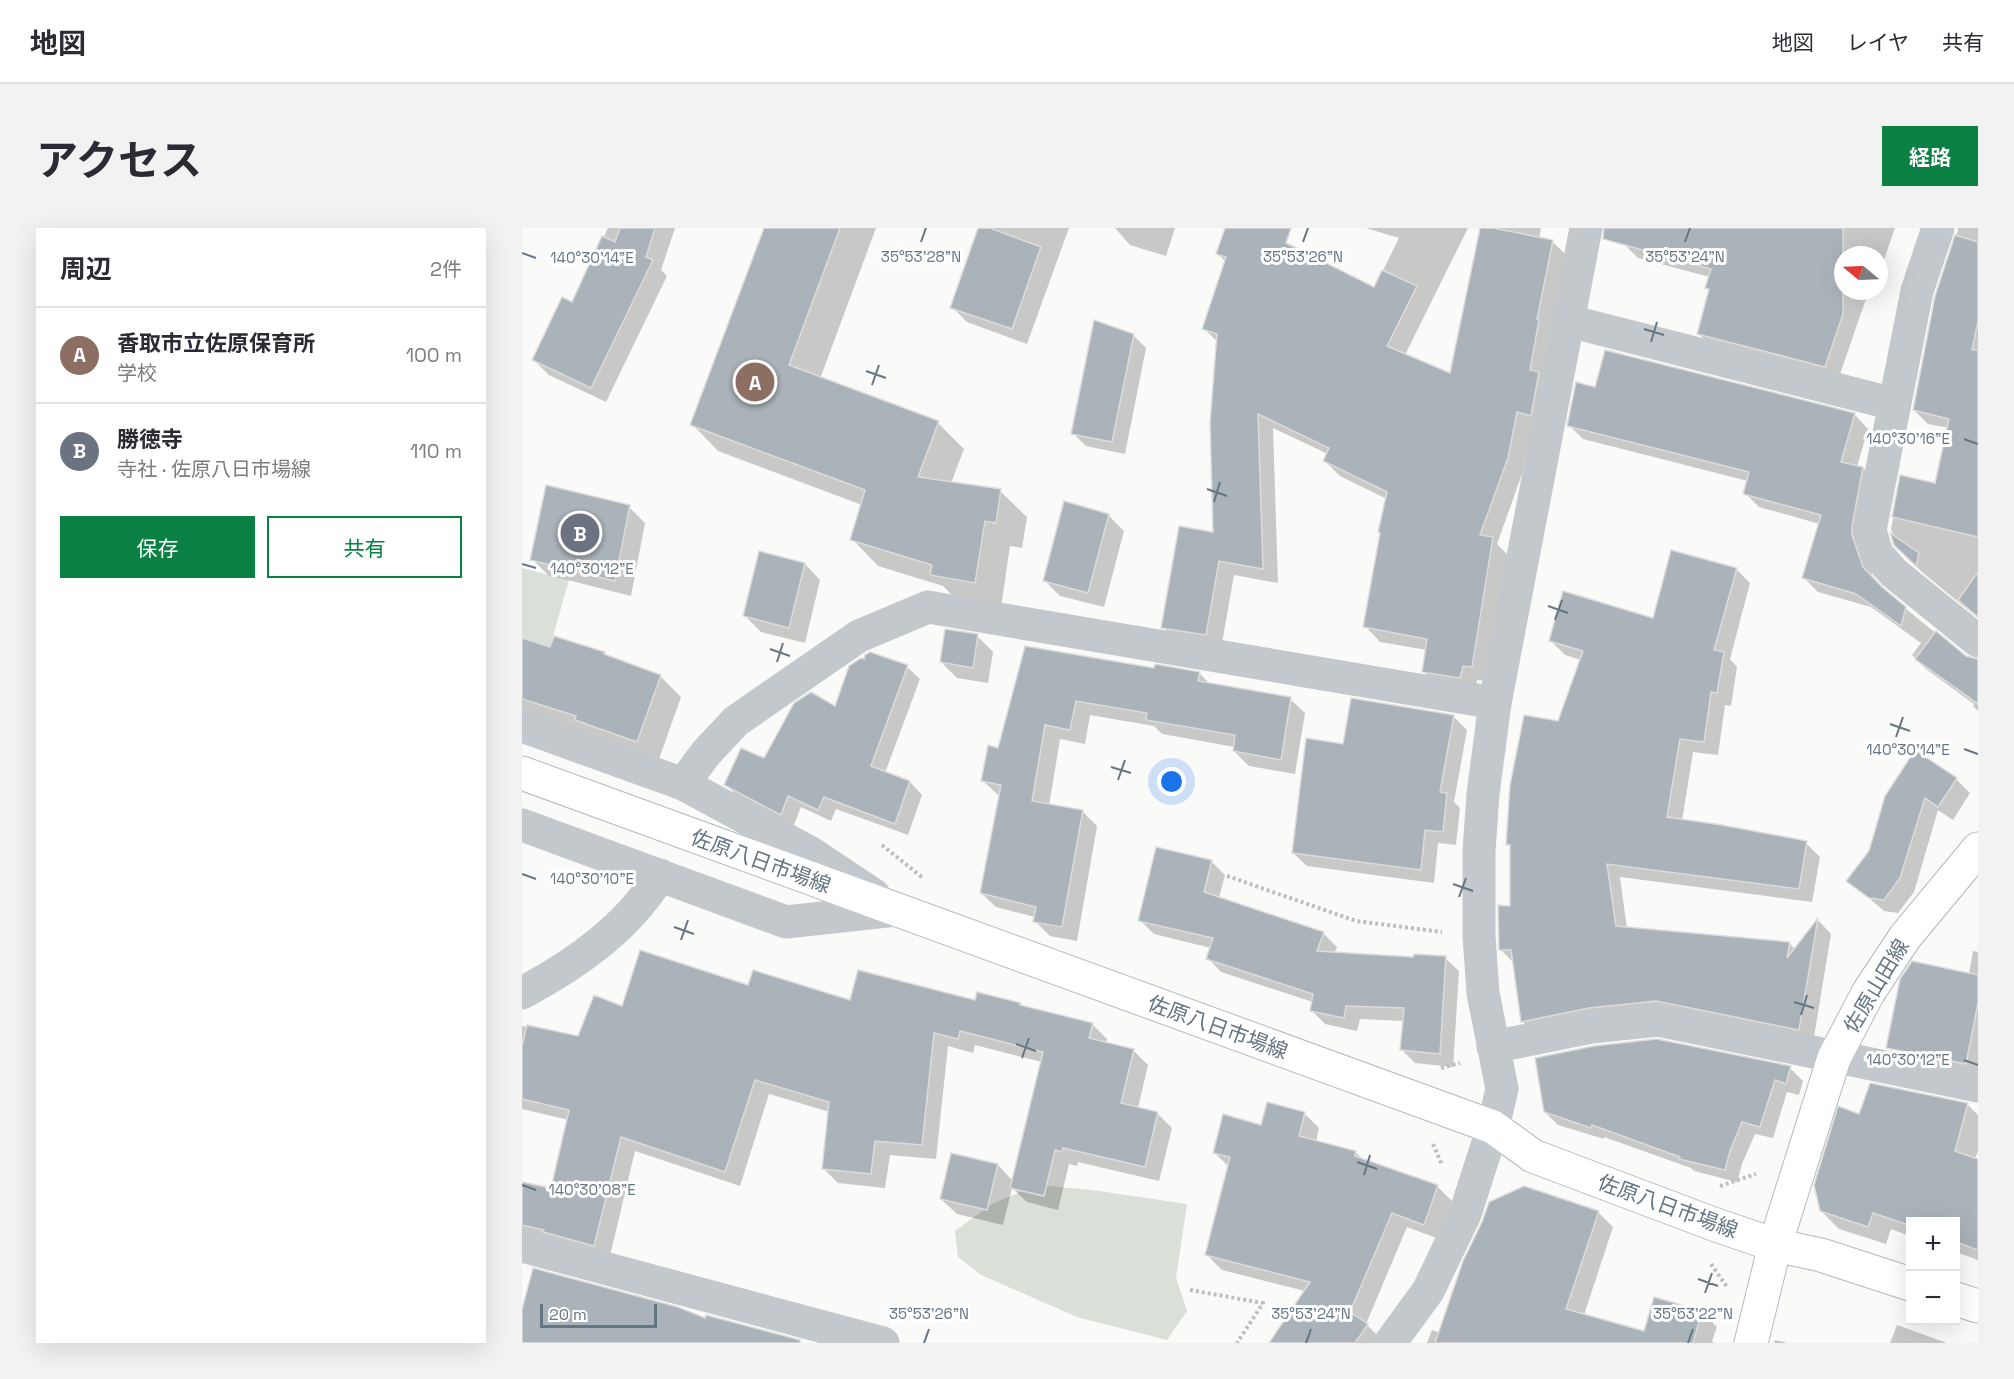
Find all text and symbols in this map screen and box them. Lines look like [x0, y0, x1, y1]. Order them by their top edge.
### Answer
text: 地図 [30, 25, 86, 61]
text: 地図 [1772, 29, 1814, 56]
text: レイヤ [1847, 29, 1909, 56]
text: 共有 [1942, 29, 1984, 56]
button: 経路 [1882, 126, 1978, 186]
text: アクセス [36, 134, 202, 187]
north arrow [1834, 246, 1888, 300]
text: 35°53'28"N [881, 247, 961, 266]
text: 35°53'26"N [1263, 247, 1343, 266]
text: 35°53'24"N [1645, 247, 1725, 266]
text: 140°30'14"E [550, 248, 634, 267]
text: 周辺 [60, 252, 112, 286]
text: 2件 [430, 256, 462, 282]
text: 香取市立佐原保育所 [117, 329, 315, 357]
text: A [73, 342, 86, 368]
text: 100 m [406, 342, 462, 368]
text: 学校 [117, 360, 157, 386]
pin: A [736, 360, 774, 404]
text: 勝徳寺 [117, 425, 183, 453]
text: 140°30'16"E [1866, 429, 1950, 448]
text: B [73, 438, 86, 464]
text: 110 m [410, 438, 462, 464]
text: 寺社 · 佐原八日市場線 [117, 456, 311, 482]
pin: B [560, 510, 600, 556]
button: 保存 [60, 516, 255, 578]
button: 共有 [267, 516, 462, 578]
text: 140°30'12"E [550, 559, 634, 578]
text: 140°30'14"E [1866, 740, 1950, 759]
your location [1157, 767, 1186, 796]
street label: 佐原八日市場線 [687, 823, 835, 899]
text: 140°30'10"E [550, 869, 634, 888]
street label: 佐原山田線 [1837, 934, 1915, 1038]
street label: 佐原八日市場線 [1144, 989, 1292, 1065]
text: 140°30'12"E [1866, 1050, 1950, 1069]
street label: 佐原八日市場線 [1594, 1168, 1742, 1244]
text: 140°30'08"E [548, 1180, 636, 1199]
map controls [1906, 1217, 1960, 1325]
button: + [1906, 1217, 1960, 1271]
button: − [1906, 1271, 1960, 1325]
scale bar [540, 1301, 657, 1328]
text: 20 m [549, 1304, 587, 1325]
text: 35°53'26"N [889, 1304, 969, 1323]
text: 35°53'24"N [1271, 1304, 1351, 1323]
text: 35°53'22"N [1653, 1304, 1733, 1323]

